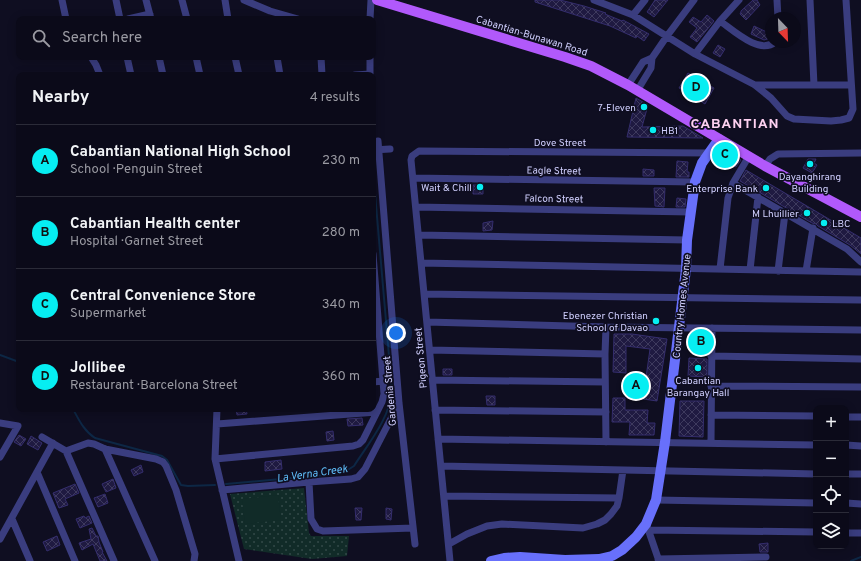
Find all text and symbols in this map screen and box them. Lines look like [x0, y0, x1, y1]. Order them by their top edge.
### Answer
north arrow [765, 12, 801, 48]
street label: Cabantian-Bunawan Road [474, 13, 589, 60]
search box [16, 16, 376, 60]
icon: search [30, 27, 52, 49]
text: Search here [62, 29, 142, 48]
pin: D [683, 73, 709, 103]
text: Nearby [32, 87, 89, 109]
text: 4 results [310, 90, 360, 106]
place label: 7-Eleven [597, 102, 636, 115]
marker: 7-Eleven [639, 102, 649, 112]
district label: CABANTIAN [690, 116, 780, 133]
marker: HB1 [648, 125, 658, 135]
place label: HB1 [661, 125, 678, 138]
street label: Dove Street [534, 137, 587, 150]
pin: C [712, 140, 738, 170]
text: Cabantian National High School [70, 143, 291, 162]
text: A [40, 153, 50, 169]
text: 230 m [322, 153, 360, 169]
marker: Dayanghirang Building [805, 159, 815, 169]
text: School · Penguin Street [70, 162, 203, 178]
street label: Eagle Street [526, 165, 582, 178]
place label: Dayanghirang Building [779, 171, 841, 196]
place label: Wait & Chill [421, 182, 472, 195]
marker: Wait & Chill [475, 182, 485, 192]
place label: Enterprise Bank [686, 183, 758, 196]
marker: Enterprise Bank [761, 183, 771, 193]
street label: Falcon Street [524, 192, 584, 207]
place label: M Lhuillier [752, 208, 799, 221]
marker: M Lhuillier [802, 208, 812, 218]
text: Cabantian Health center [70, 215, 240, 234]
marker: LBC [819, 218, 829, 228]
place label: LBC [832, 218, 851, 231]
text: B [41, 225, 49, 241]
text: 280 m [322, 225, 360, 241]
text: Hospital · Garnet Street [70, 234, 203, 250]
street label: Country Homes Avenue [671, 253, 694, 359]
text: Central Convenience Store [70, 287, 256, 306]
text: C [41, 297, 49, 313]
text: 340 m [322, 297, 360, 313]
text: Supermarket [70, 306, 146, 322]
place label: Ebenezer Christian School of Davao [563, 310, 648, 335]
marker: Ebenezer Christian School of Davao [651, 316, 661, 326]
your location [386, 323, 406, 343]
street label: Pigeon Street [412, 327, 431, 389]
pin: B [688, 327, 714, 357]
street label: Gardenia Street [381, 355, 400, 426]
text: Jollibee [70, 359, 126, 378]
marker: Cabantian Barangay Hall [693, 363, 703, 373]
text: D [40, 369, 50, 385]
text: 360 m [322, 369, 360, 385]
pin: A [623, 371, 649, 401]
place label: Cabantian Barangay Hall [667, 375, 729, 400]
text: Restaurant · Barcelona Street [70, 378, 238, 394]
map controls [813, 405, 849, 549]
button: + [813, 405, 849, 441]
button: − [813, 441, 849, 477]
water label: La Verna Creek [276, 462, 349, 486]
button: locate [813, 477, 849, 513]
button: layers [813, 513, 849, 549]

